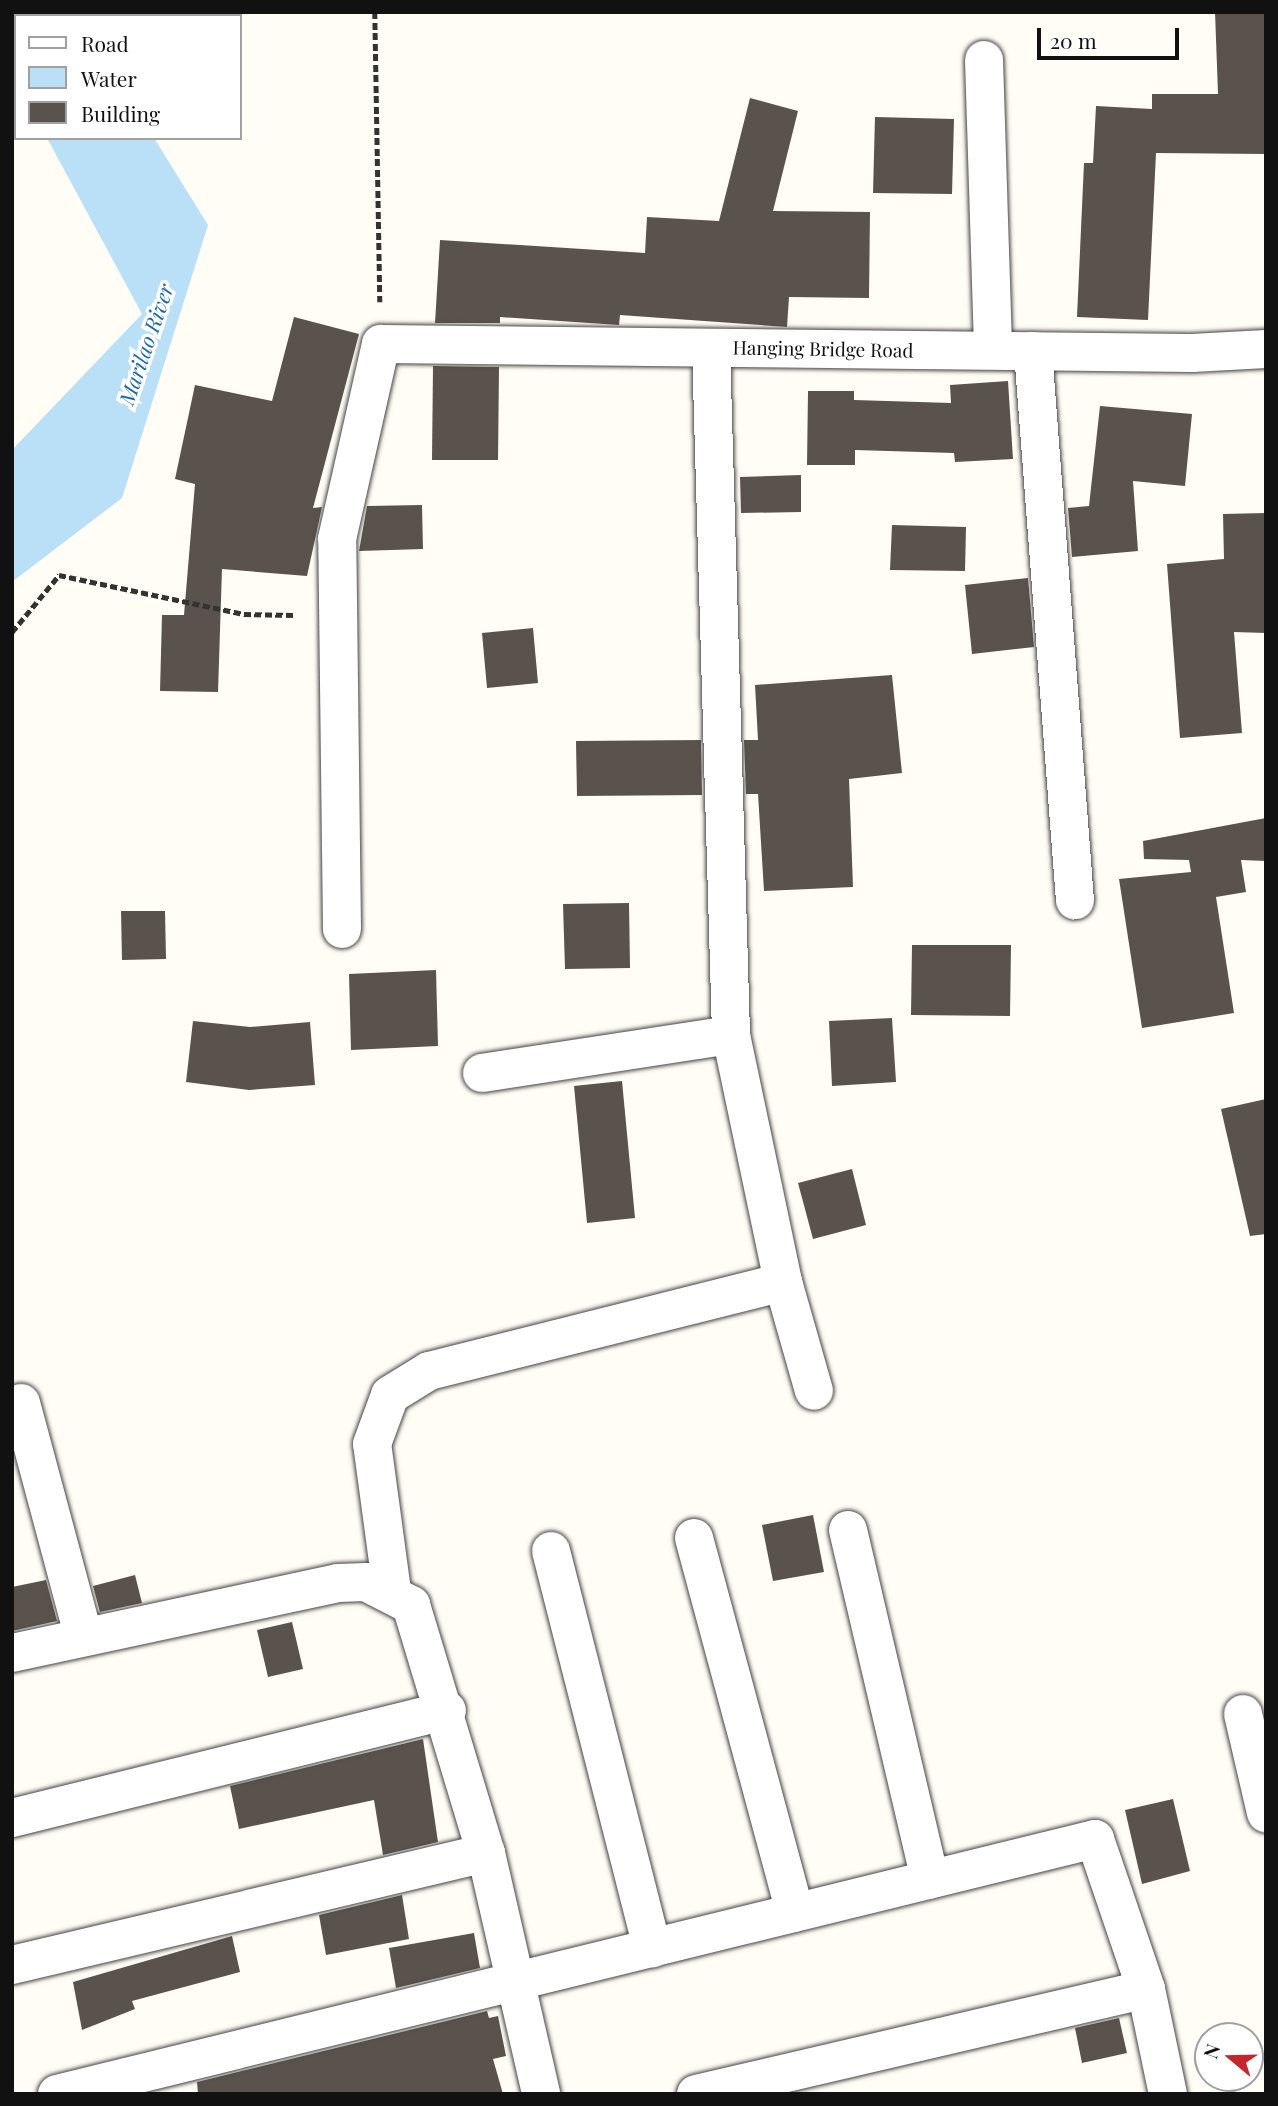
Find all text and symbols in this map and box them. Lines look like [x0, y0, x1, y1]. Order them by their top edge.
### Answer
legend [14, 14, 242, 140]
scale bar [1040, 14, 1182, 58]
text: 20 m [1050, 26, 1097, 54]
text: Road [81, 29, 129, 57]
text: Water [81, 64, 137, 92]
text: Building [81, 99, 160, 127]
water label: Marilao River [113, 280, 177, 408]
street label: Hanging Bridge Road [732, 336, 914, 362]
north arrow [1194, 2022, 1264, 2092]
text: N [1197, 2040, 1226, 2062]

